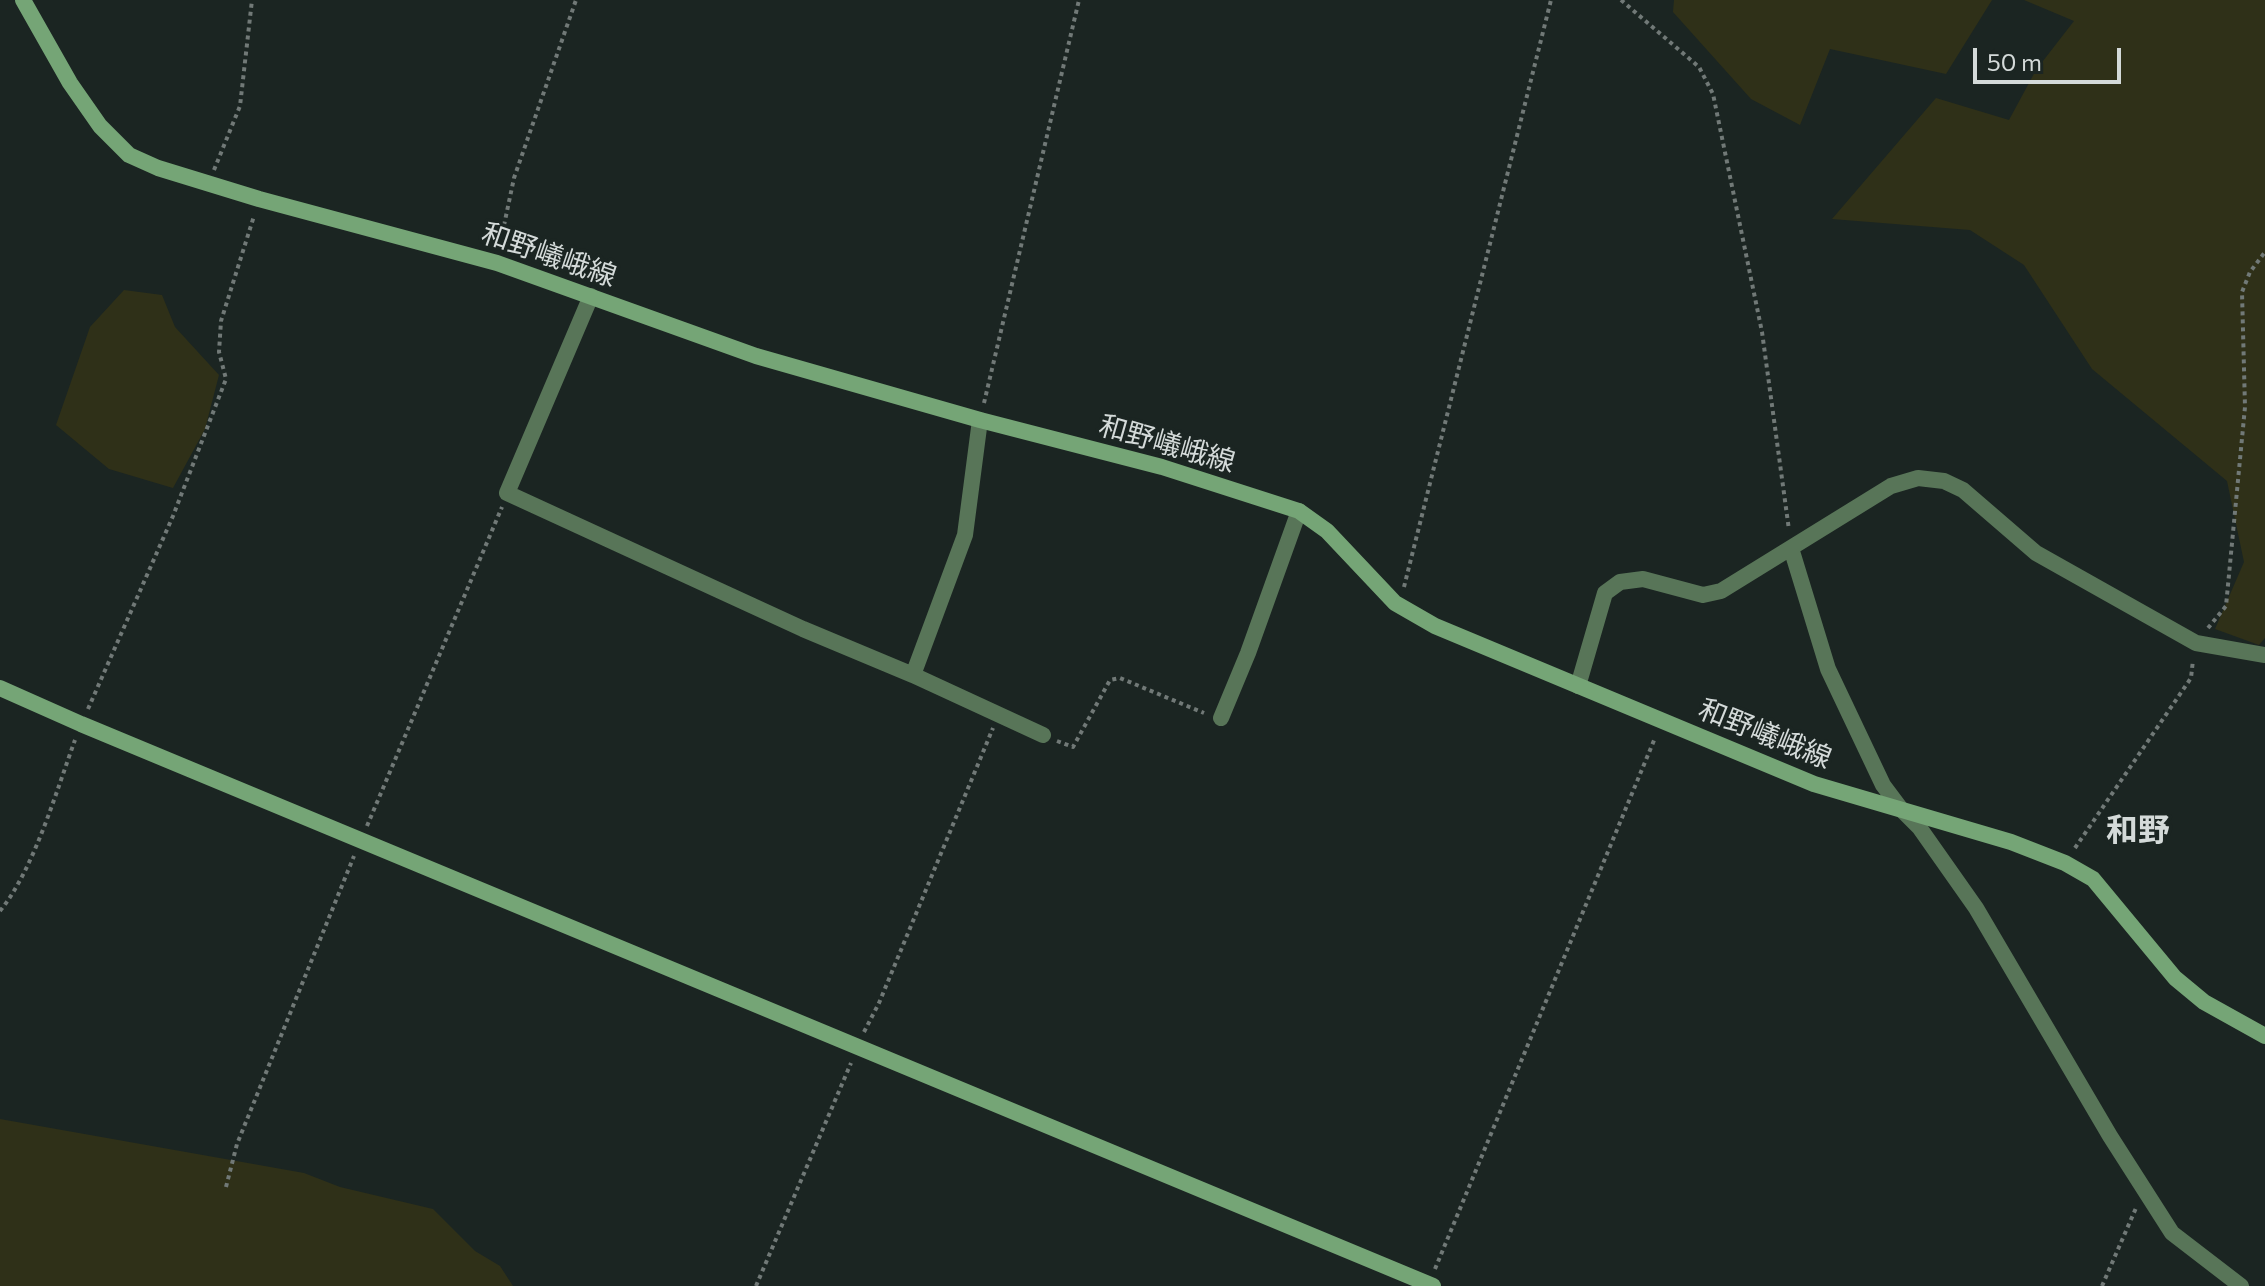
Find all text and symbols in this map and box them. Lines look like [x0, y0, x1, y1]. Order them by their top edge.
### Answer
scale bar [1977, 32, 2125, 82]
text: 50 m [1987, 47, 2042, 76]
street label: 和野嶬峨線 [477, 216, 621, 294]
street label: 和野嶬峨線 [1095, 409, 1239, 479]
street label: 和野嶬峨線 [1694, 692, 1836, 776]
district label: 和野 [2106, 811, 2170, 849]

